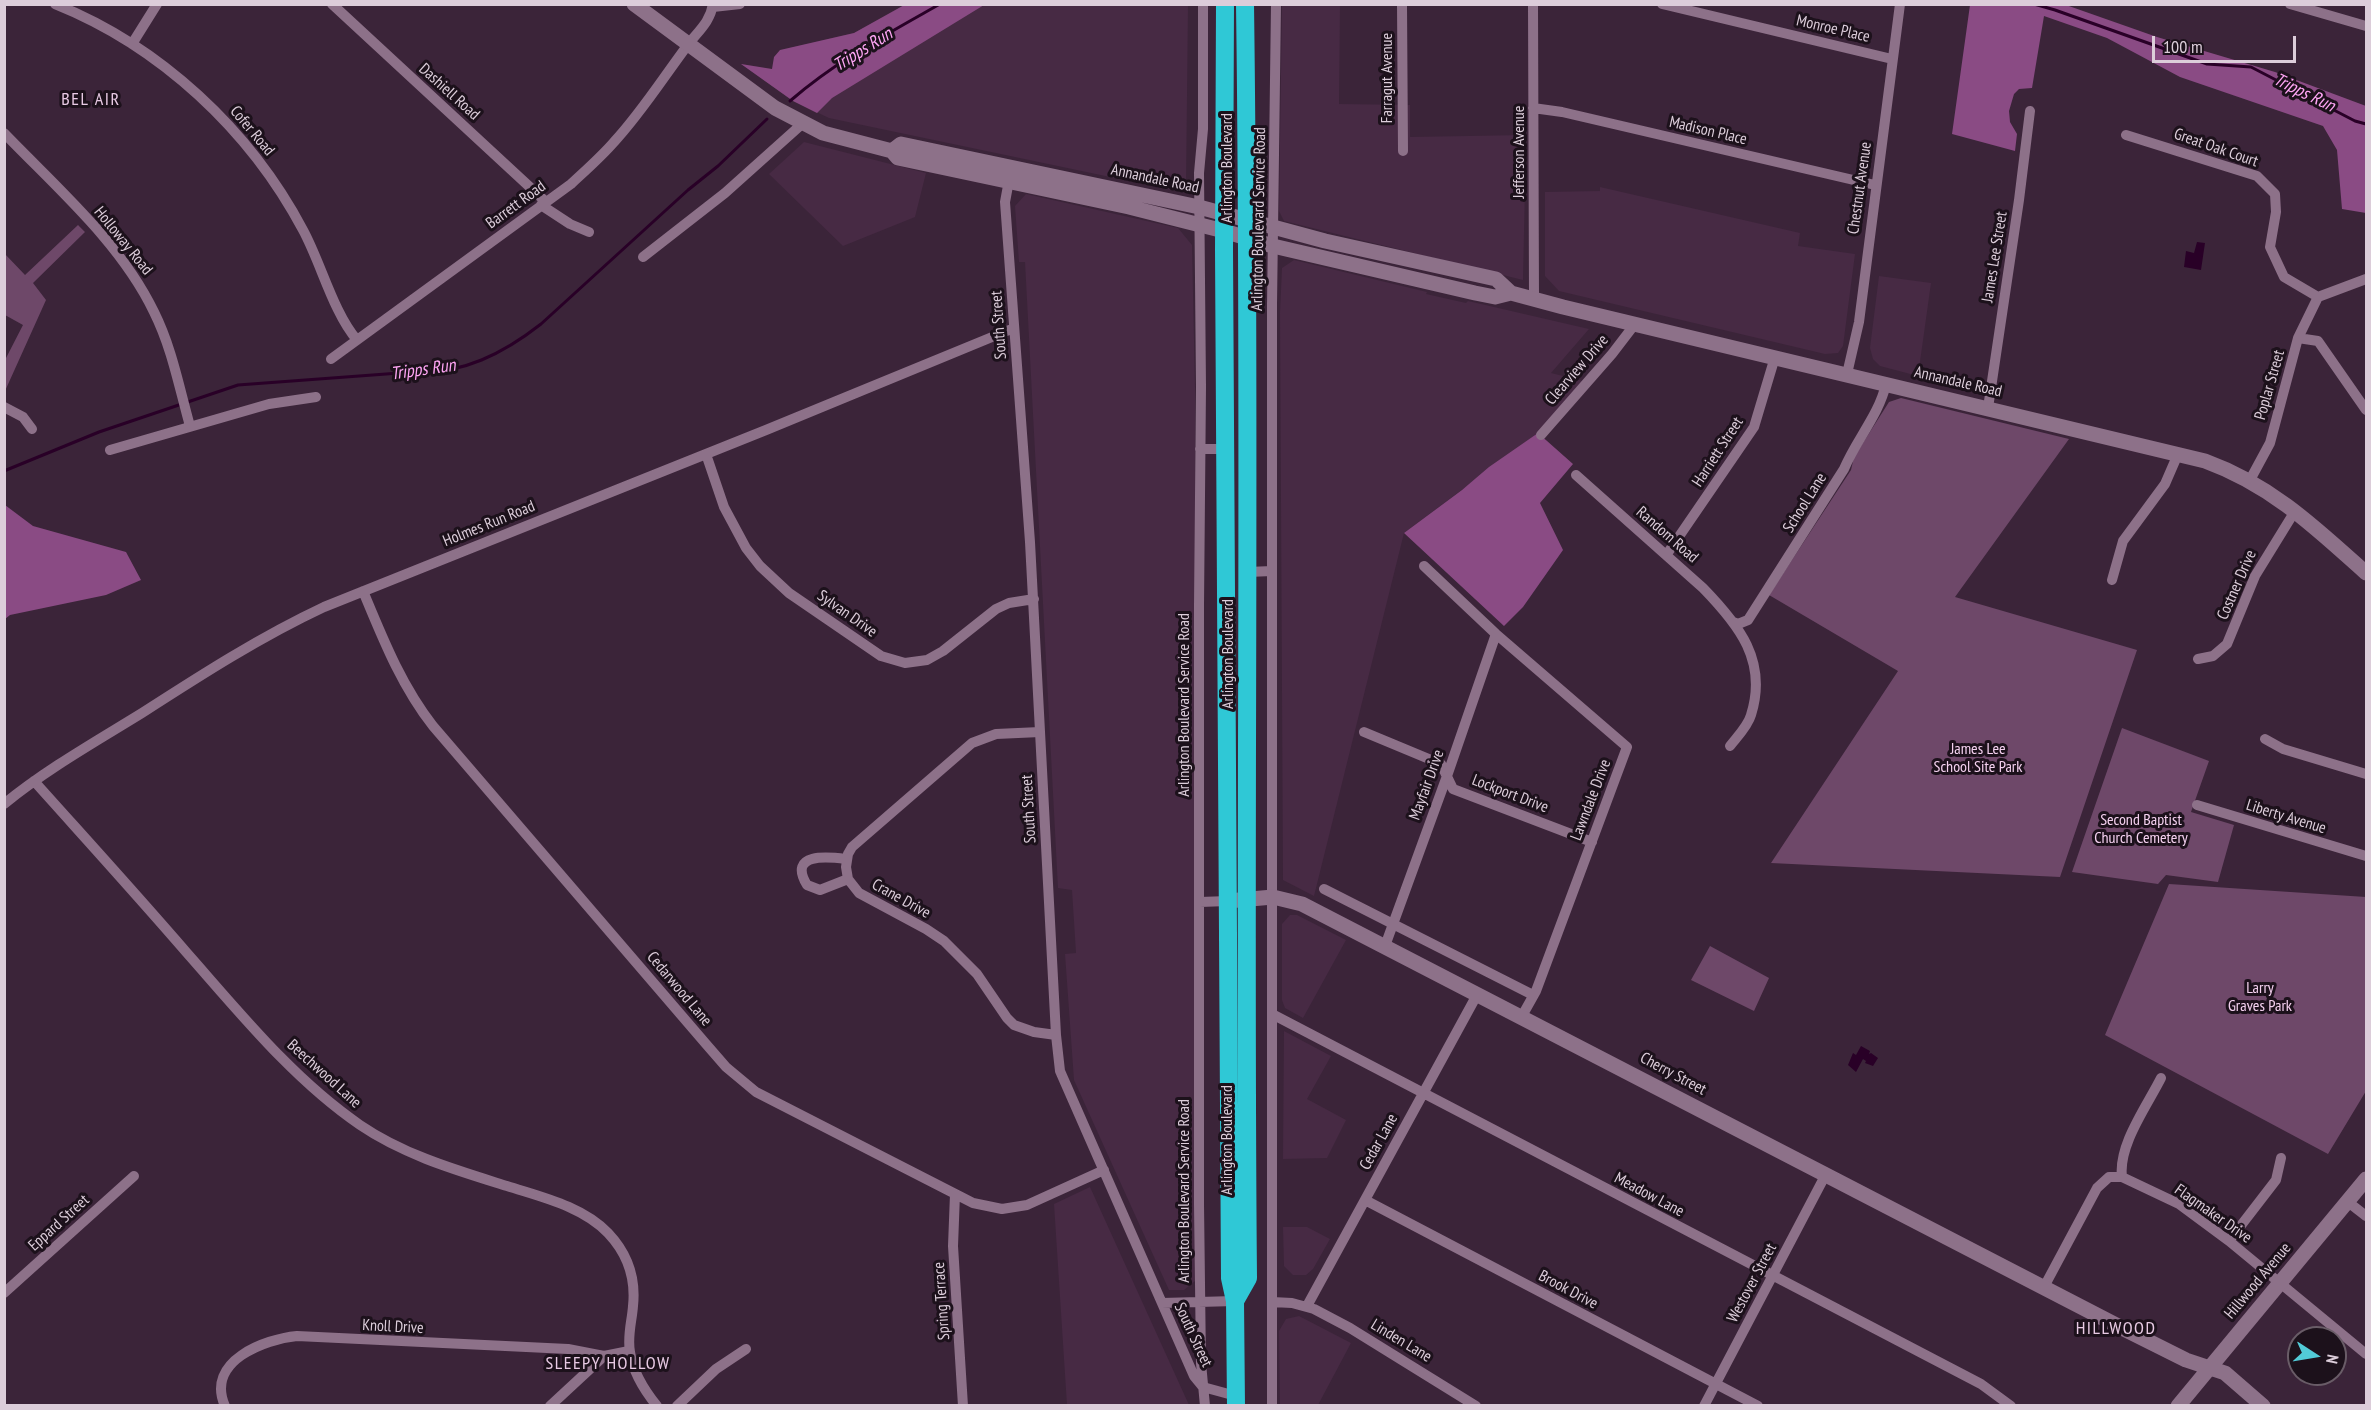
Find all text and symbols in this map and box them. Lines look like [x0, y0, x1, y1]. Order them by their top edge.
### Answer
street label: Monroe Place [1794, 11, 1872, 47]
water label: Tripps Run [830, 24, 896, 76]
scale bar [2155, 24, 2299, 62]
street label: Farragut Avenue [1377, 33, 1397, 123]
text: 100 m [2163, 35, 2203, 58]
street label: Dashiell Road [415, 60, 483, 124]
water label: Tripps Run [2270, 69, 2338, 117]
district label: BEL AIR [61, 89, 121, 111]
street label: Cofer Road [226, 102, 278, 160]
street label: Jefferson Avenue [1509, 106, 1529, 198]
street label: Arlington Boulevard [1217, 113, 1237, 223]
street label: Madison Place [1667, 113, 1749, 149]
street label: Great Oak Court [2171, 125, 2261, 171]
street label: Arlington Boulevard Service Road [1248, 127, 1270, 311]
street label: Chestnut Avenue [1844, 141, 1876, 235]
street label: Annandale Road [1109, 160, 1201, 198]
street label: Barrett Road [483, 177, 549, 233]
street label: Holloway Road [90, 203, 156, 279]
street label: James Lee Street [1978, 210, 2012, 304]
street label: South Street [987, 290, 1011, 360]
street label: Clearview Drive [1541, 331, 1613, 409]
street label: Poplar Street [2251, 348, 2289, 422]
water label: Tripps Run [389, 355, 457, 385]
street label: Annandale Road [1912, 363, 2004, 401]
street label: Harriett Street [1688, 414, 1748, 490]
street label: School Lane [1779, 470, 1831, 536]
street label: Holmes Run Road [440, 497, 538, 551]
street label: Random Road [1632, 503, 1702, 567]
street label: Costner Drive [2213, 547, 2261, 623]
street label: Sylvan Drive [813, 586, 881, 642]
street label: Arlington Boulevard [1218, 599, 1238, 709]
street label: Arlington Boulevard Service Road [1174, 613, 1194, 797]
park label: James Lee School Site Park [1934, 739, 2022, 777]
street label: Mayfair Drive [1405, 747, 1449, 823]
street label: Lawndale Drive [1567, 757, 1615, 843]
street label: Lockport Drive [1469, 771, 1551, 817]
street label: South Street [1018, 774, 1040, 844]
street label: Liberty Avenue [2244, 796, 2328, 838]
park label: Second Baptist Church Cemetery [2094, 810, 2188, 848]
street label: Crane Drive [868, 875, 934, 923]
street label: Cedarwood Lane [642, 948, 716, 1030]
park label: Larry Graves Park [2228, 978, 2292, 1016]
street label: Beechwood Lane [283, 1036, 365, 1112]
street label: Cherry Street [1637, 1049, 1709, 1099]
street label: Arlington Boulevard [1217, 1085, 1237, 1195]
street label: Arlington Boulevard Service Road [1174, 1099, 1194, 1283]
street label: Cedar Lane [1356, 1111, 1402, 1173]
street label: Meadow Lane [1611, 1169, 1687, 1221]
street label: Flagmaker Drive [2171, 1180, 2255, 1248]
street label: Eppard Street [25, 1191, 93, 1255]
street label: Hillwood Avenue [2221, 1239, 2295, 1323]
street label: Westover Street [1723, 1240, 1781, 1326]
street label: Spring Terrace [930, 1261, 954, 1341]
street label: Brook Drive [1535, 1266, 1601, 1314]
street label: South Street [1170, 1300, 1216, 1370]
street label: Linden Lane [1367, 1315, 1435, 1367]
street label: Knoll Drive [362, 1316, 424, 1338]
district label: HILLWOOD [2076, 1318, 2156, 1340]
north arrow [2287, 1326, 2347, 1386]
district label: SLEEPY HOLLOW [546, 1353, 670, 1375]
text: N [2322, 1353, 2343, 1366]

